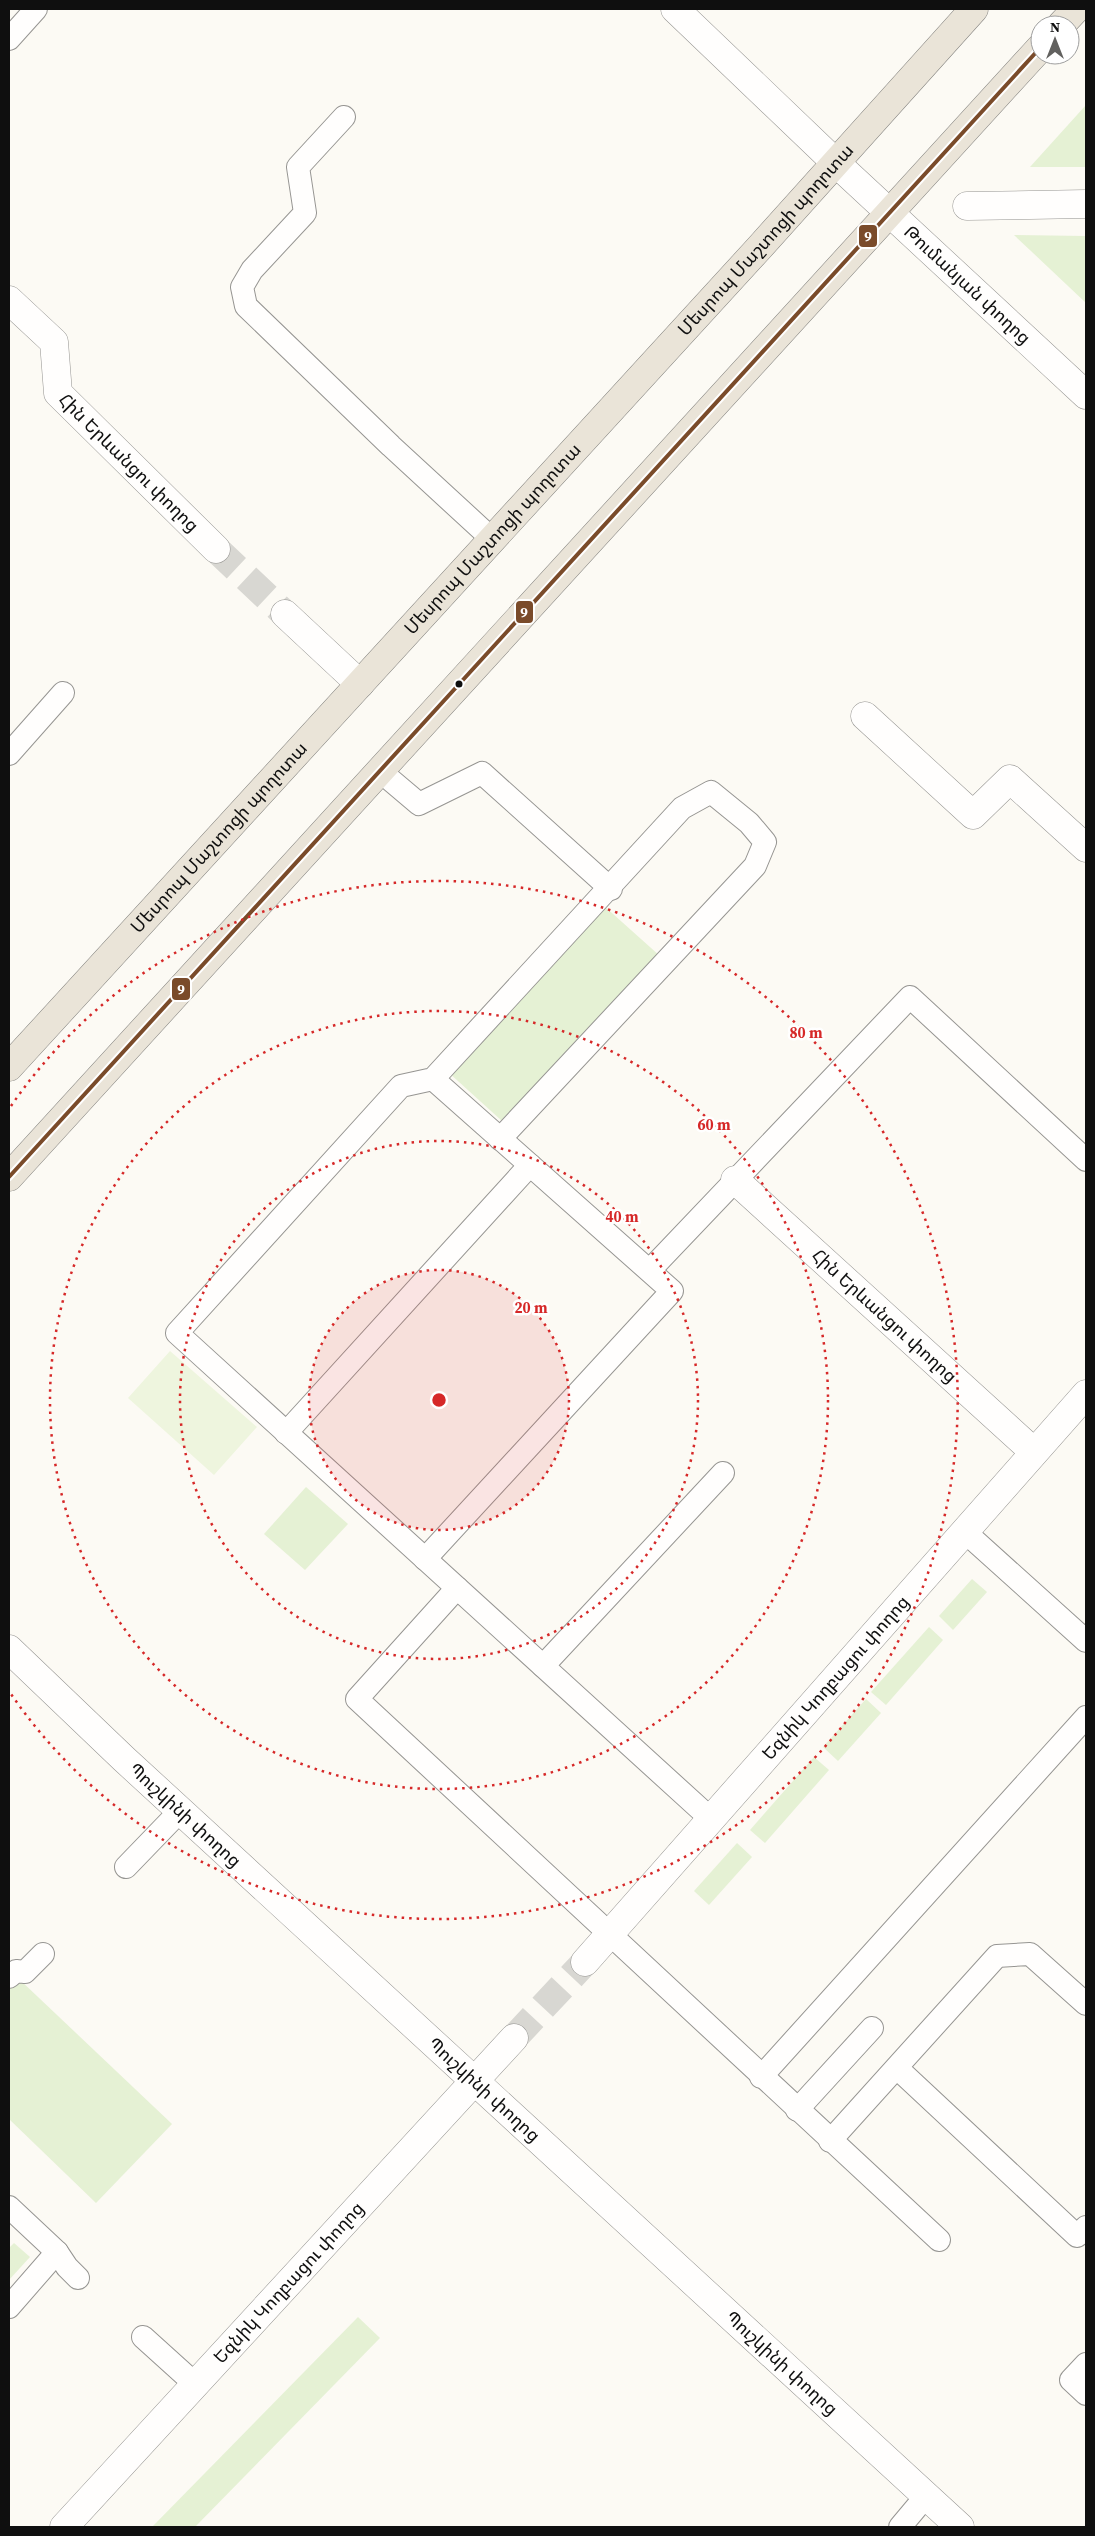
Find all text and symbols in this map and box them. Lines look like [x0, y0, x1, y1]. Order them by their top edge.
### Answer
north arrow [1030, 15, 1080, 65]
text: N [1050, 17, 1060, 37]
street label: Մեսրոպ Մաշտոցի պողոտա [672, 138, 859, 341]
street label: Թումանյան փողոց [899, 219, 1037, 350]
line badge: 9 [858, 224, 878, 248]
text: 9 [864, 226, 872, 246]
street label: Հին Երևանցու փողոց [53, 387, 205, 537]
street label: Մեսրոպ Մաշտոցի պողոտա [398, 438, 586, 640]
line badge: 9 [515, 600, 534, 624]
text: 9 [520, 602, 528, 622]
unlabelled marker [454, 679, 464, 689]
street label: Մեսրոպ Մաշտոցի պողոտա [125, 736, 313, 938]
line badge: 9 [171, 977, 191, 1001]
text: 9 [177, 979, 185, 999]
text: 80 m [789, 1022, 823, 1043]
text: 60 m [697, 1114, 731, 1135]
text: 40 m [605, 1206, 639, 1227]
street label: Հին Երևանցու փողոց [807, 1243, 963, 1388]
text: 20 m [514, 1297, 548, 1318]
centre of rings [430, 1391, 448, 1409]
street label: Եզնիկ Կողբացու փողոց [756, 1590, 915, 1765]
street label: Պուշկինի փողոց [124, 1757, 247, 1873]
street label: Պուշկինի փողոց [423, 2031, 546, 2147]
street label: Եզնիկ Կողբացու փողոց [208, 2196, 369, 2369]
street label: Պուշկինի փողոց [720, 2305, 843, 2421]

